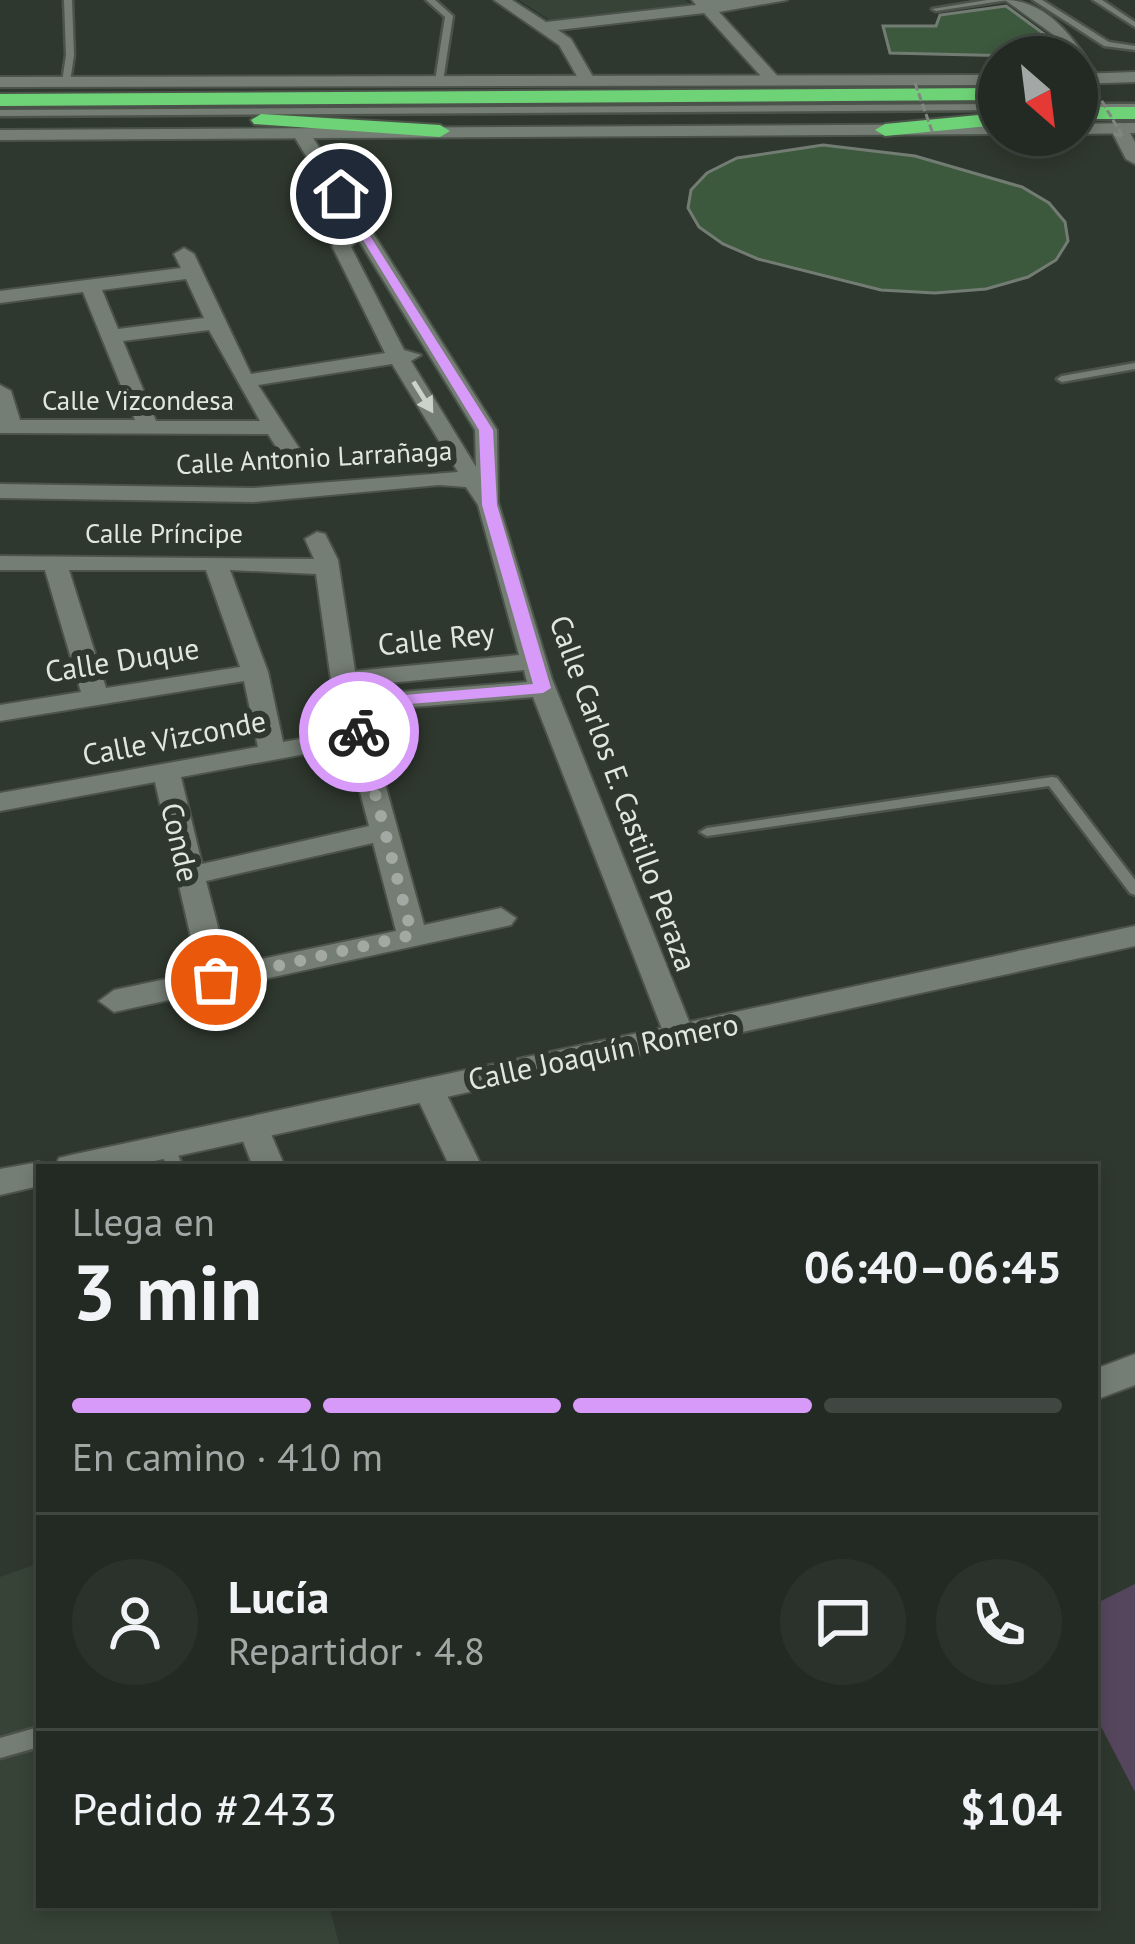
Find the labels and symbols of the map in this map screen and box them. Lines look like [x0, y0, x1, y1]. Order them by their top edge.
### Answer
north arrow [978, 36, 1098, 156]
pin [290, 143, 392, 245]
one-way arrow [412, 380, 433, 414]
street label: Calle Vizcondesa [42, 383, 234, 417]
street label: Calle Antonio Larrañaga [175, 433, 453, 481]
street label: Calle Príncipe [85, 516, 243, 550]
street label: Calle Carlos E. Castillo Peraza [541, 610, 707, 976]
street label: Calle Rey [376, 612, 496, 664]
street label: Calle Duque [42, 628, 202, 690]
courier [299, 672, 419, 792]
street label: Calle Vizconde [79, 700, 269, 774]
street label: Conde [153, 799, 209, 885]
pin [165, 929, 267, 1031]
street label: Calle Joaquín Romero [464, 1003, 742, 1099]

